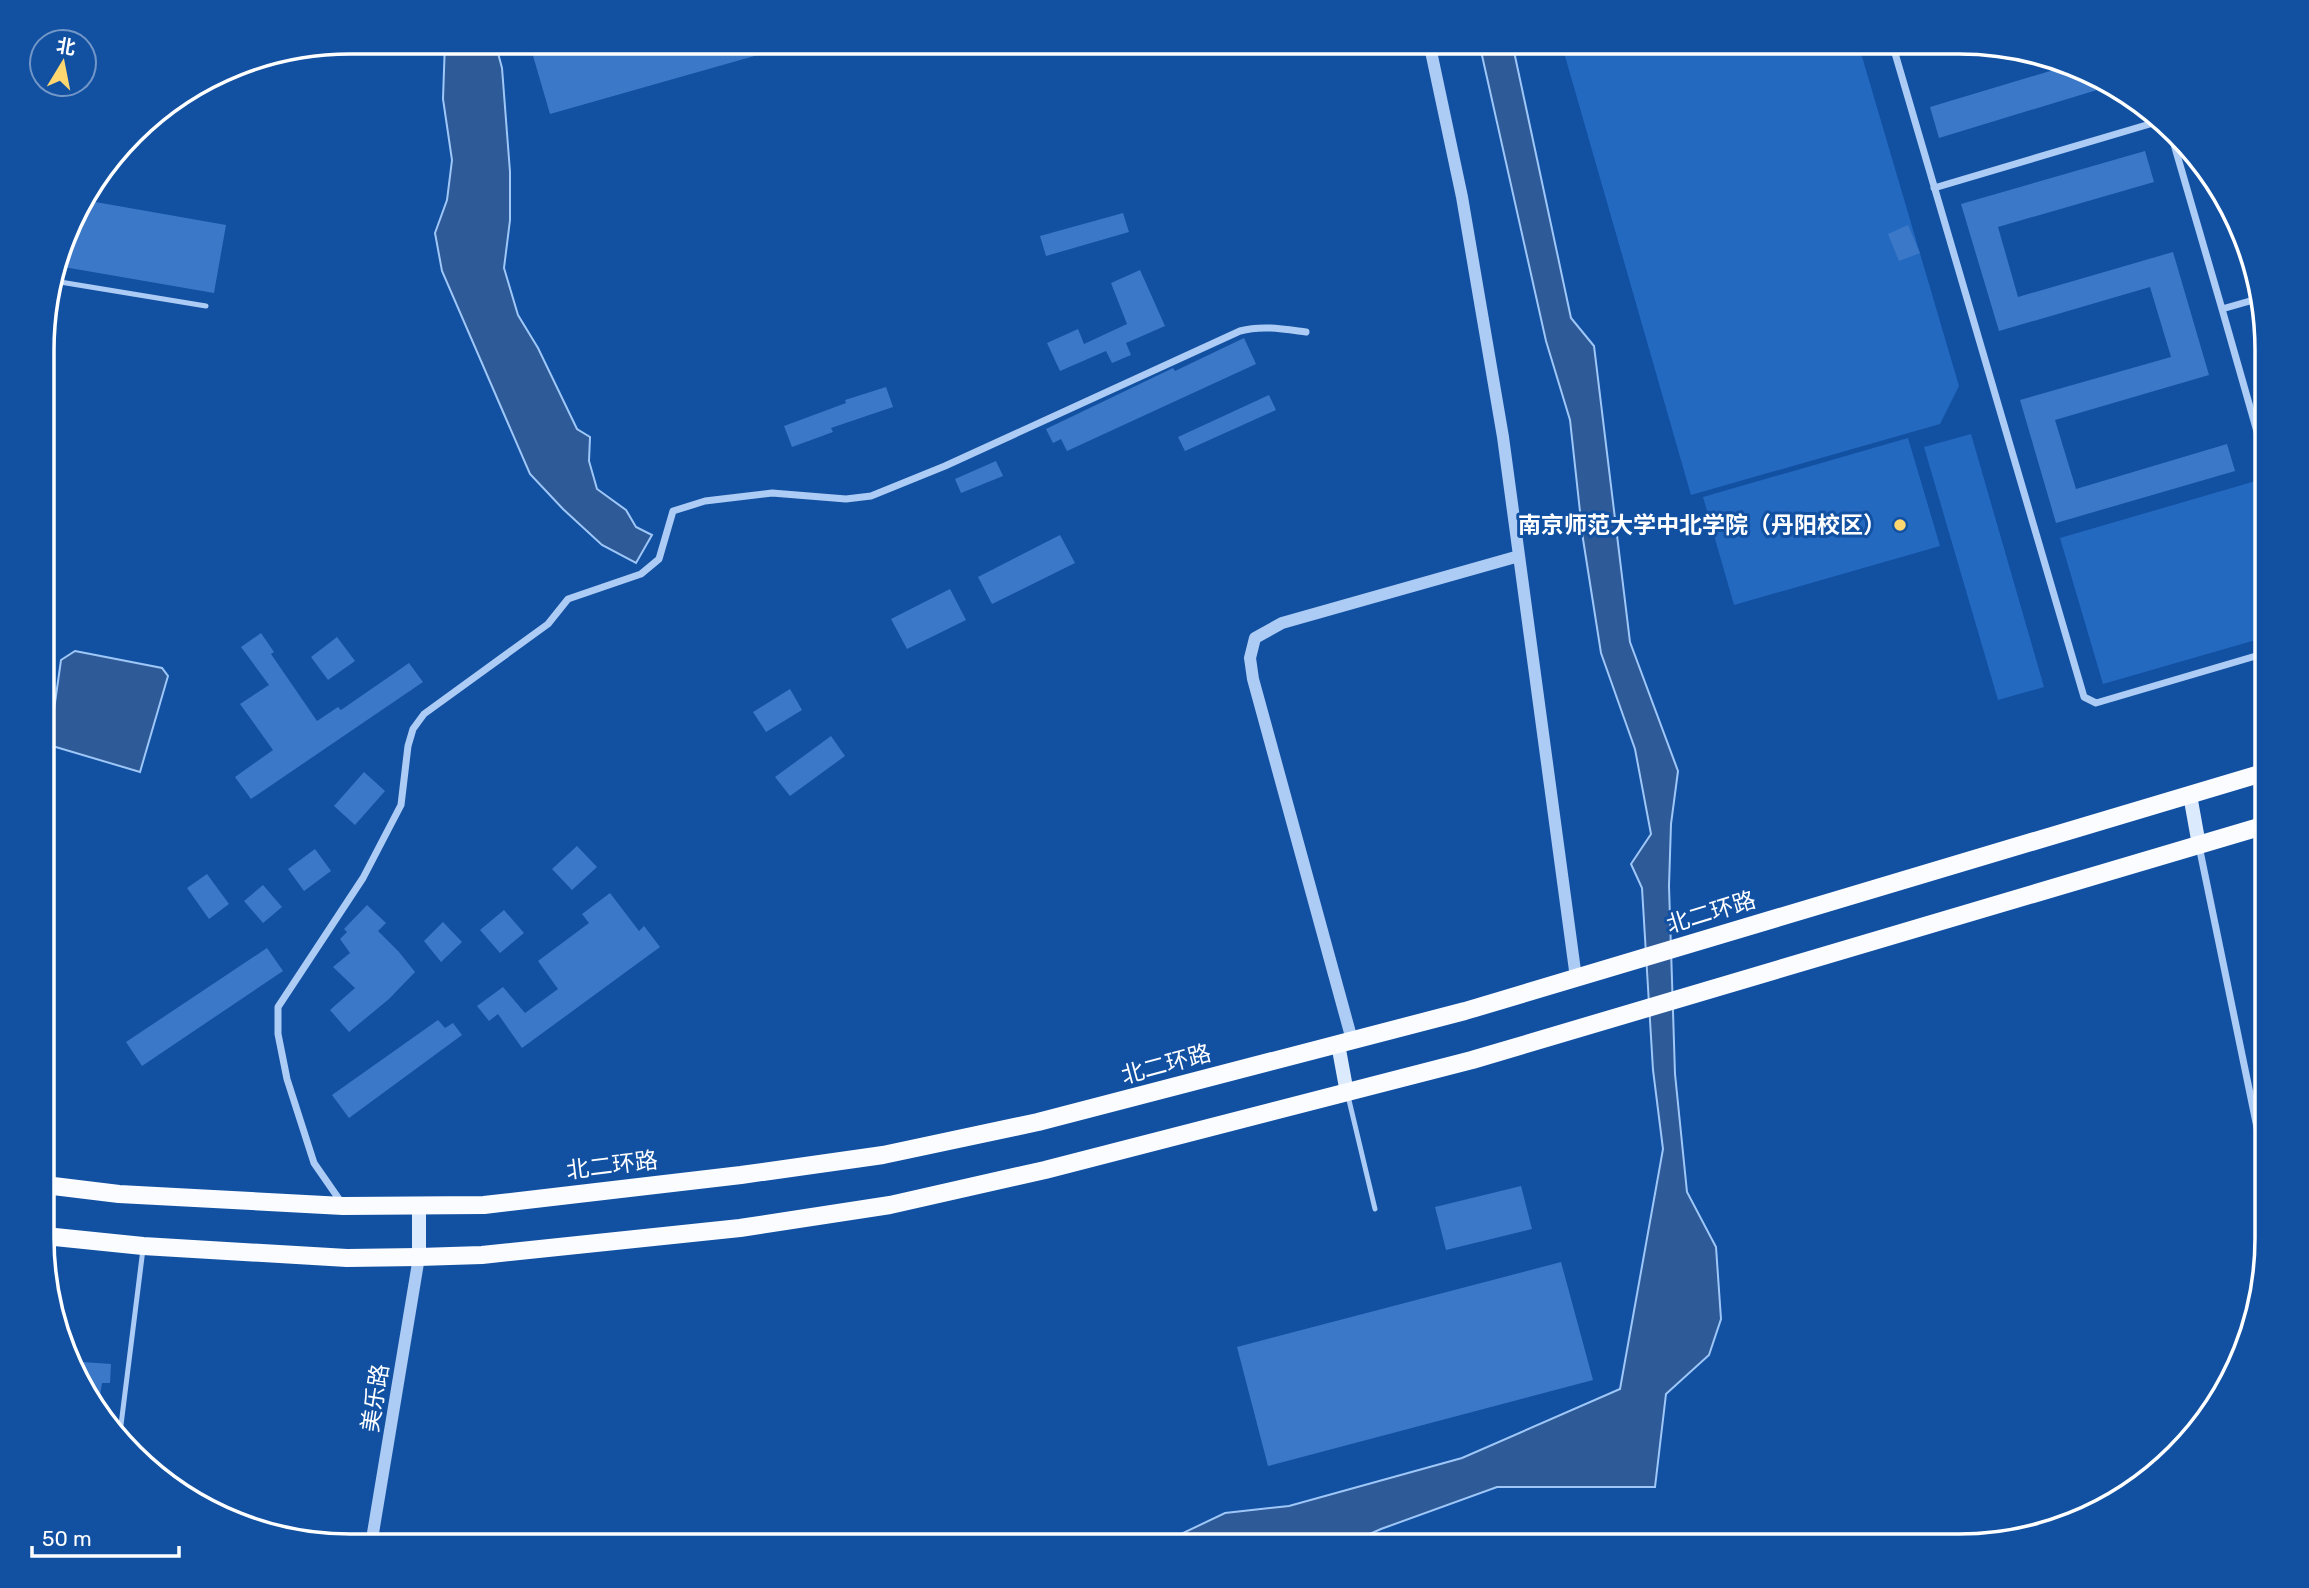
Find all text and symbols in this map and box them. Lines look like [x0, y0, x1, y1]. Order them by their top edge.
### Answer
north arrow [28, 28, 98, 98]
text: 北 [55, 34, 77, 60]
place label: 南京师范大学中北学院（丹阳校区） [1518, 511, 1886, 539]
marker: 南京师范大学中北学院（丹阳校区） [1892, 517, 1908, 533]
street label: 北二环路 [1663, 885, 1759, 939]
street label: 北二环路 [1118, 1039, 1214, 1089]
street label: 北二环路 [565, 1145, 659, 1185]
street label: 美乐路 [356, 1362, 394, 1434]
scale bar [32, 1514, 178, 1558]
text: 50 m [42, 1526, 92, 1551]

